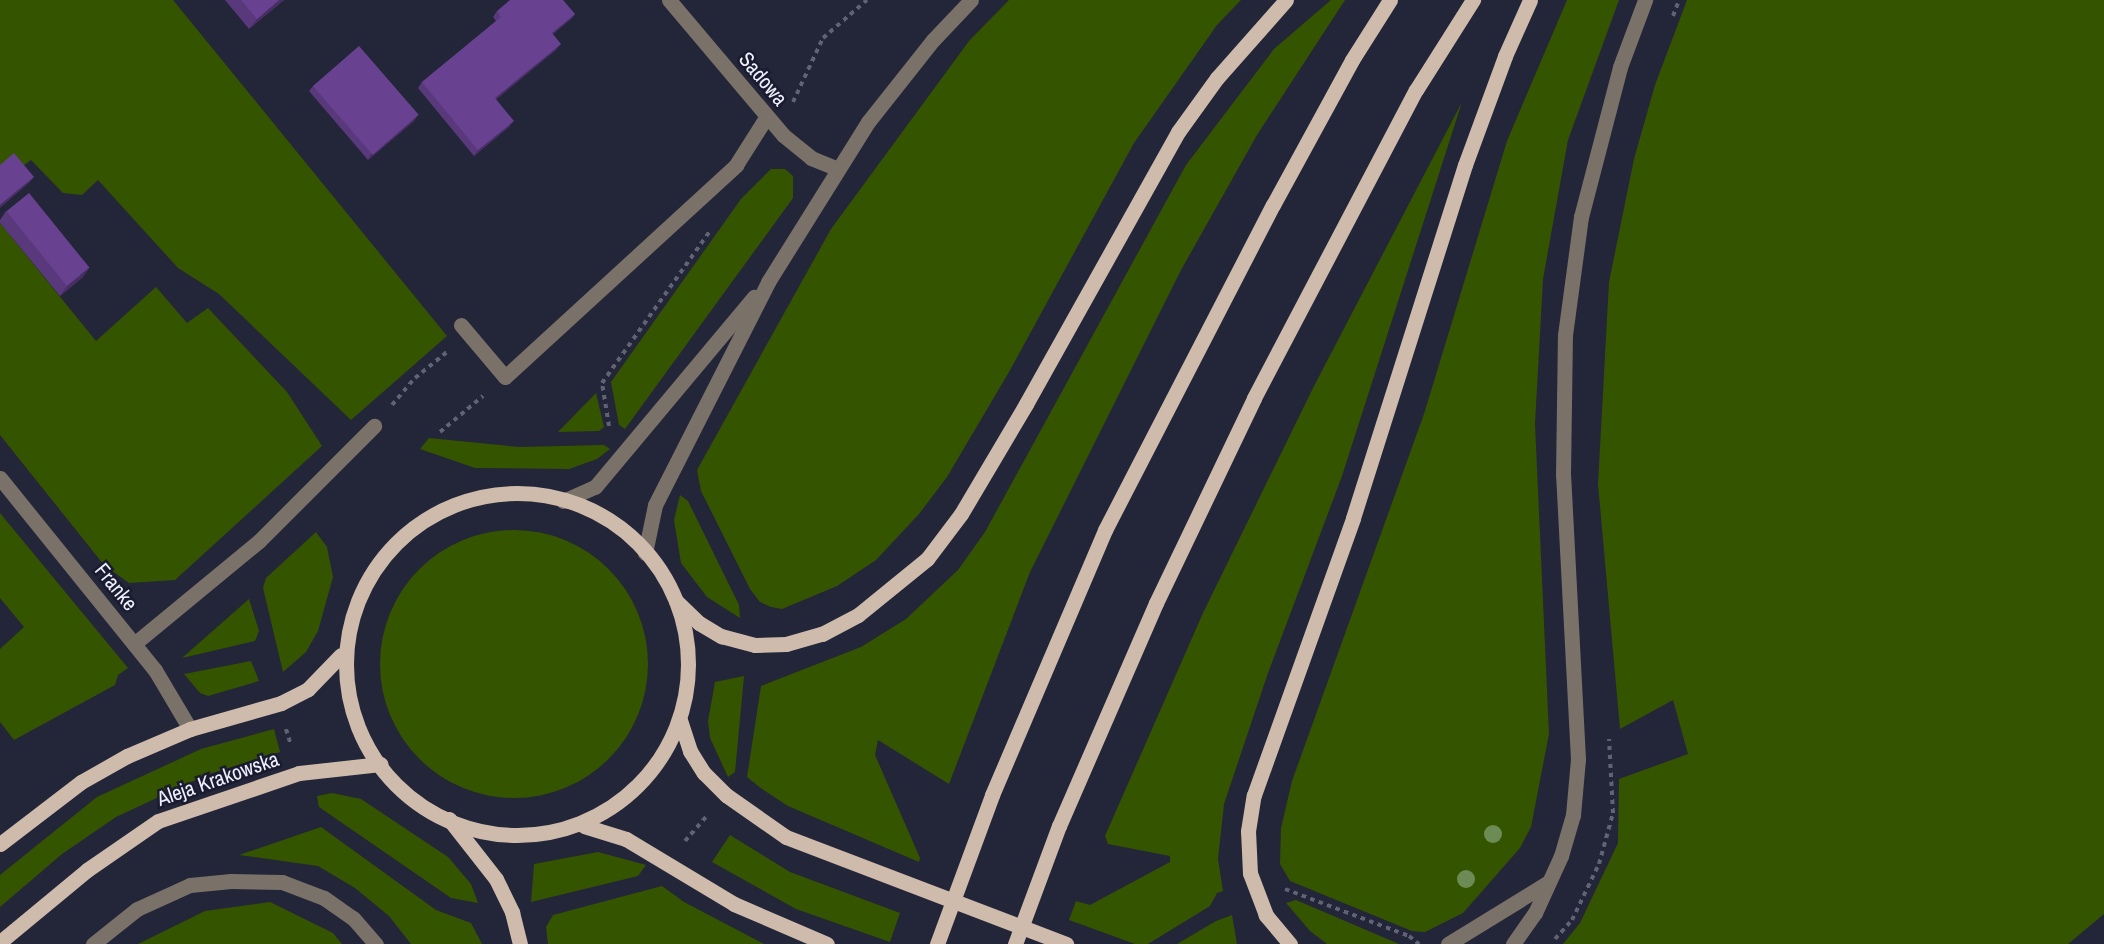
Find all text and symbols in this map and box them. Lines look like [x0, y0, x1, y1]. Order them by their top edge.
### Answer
street label: Sadowa [733, 47, 793, 111]
street label: Franke [89, 558, 143, 616]
street label: Aleja Krakowska [154, 746, 282, 812]

